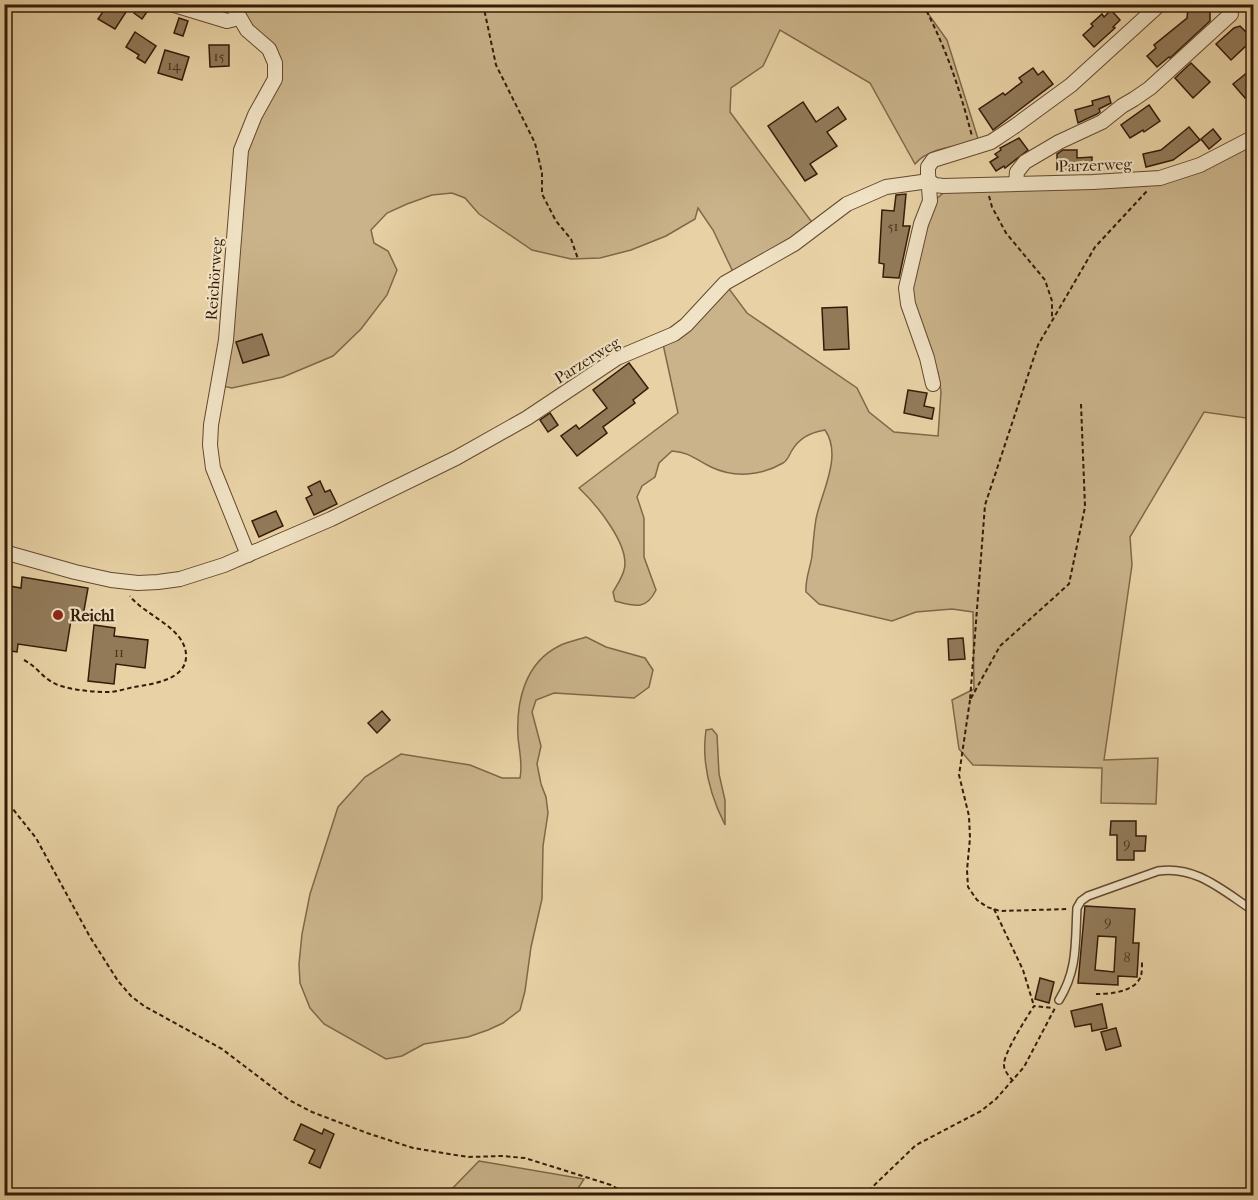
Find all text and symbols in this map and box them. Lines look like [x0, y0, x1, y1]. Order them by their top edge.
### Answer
house number: 15 [214, 48, 225, 65]
house number: 14 [167, 57, 181, 74]
street label: Parzerweg [1058, 154, 1133, 176]
house number: 51 [887, 218, 899, 235]
street label: Reichörweg [202, 237, 226, 321]
street label: Parzerweg [551, 332, 624, 388]
place label: Reichl [70, 606, 115, 625]
marker: Reichl [51, 608, 65, 622]
house number: 11 [114, 644, 124, 661]
house number: 9 [1123, 835, 1131, 852]
house number: 9 [1104, 913, 1112, 930]
house number: 8 [1123, 949, 1131, 966]

